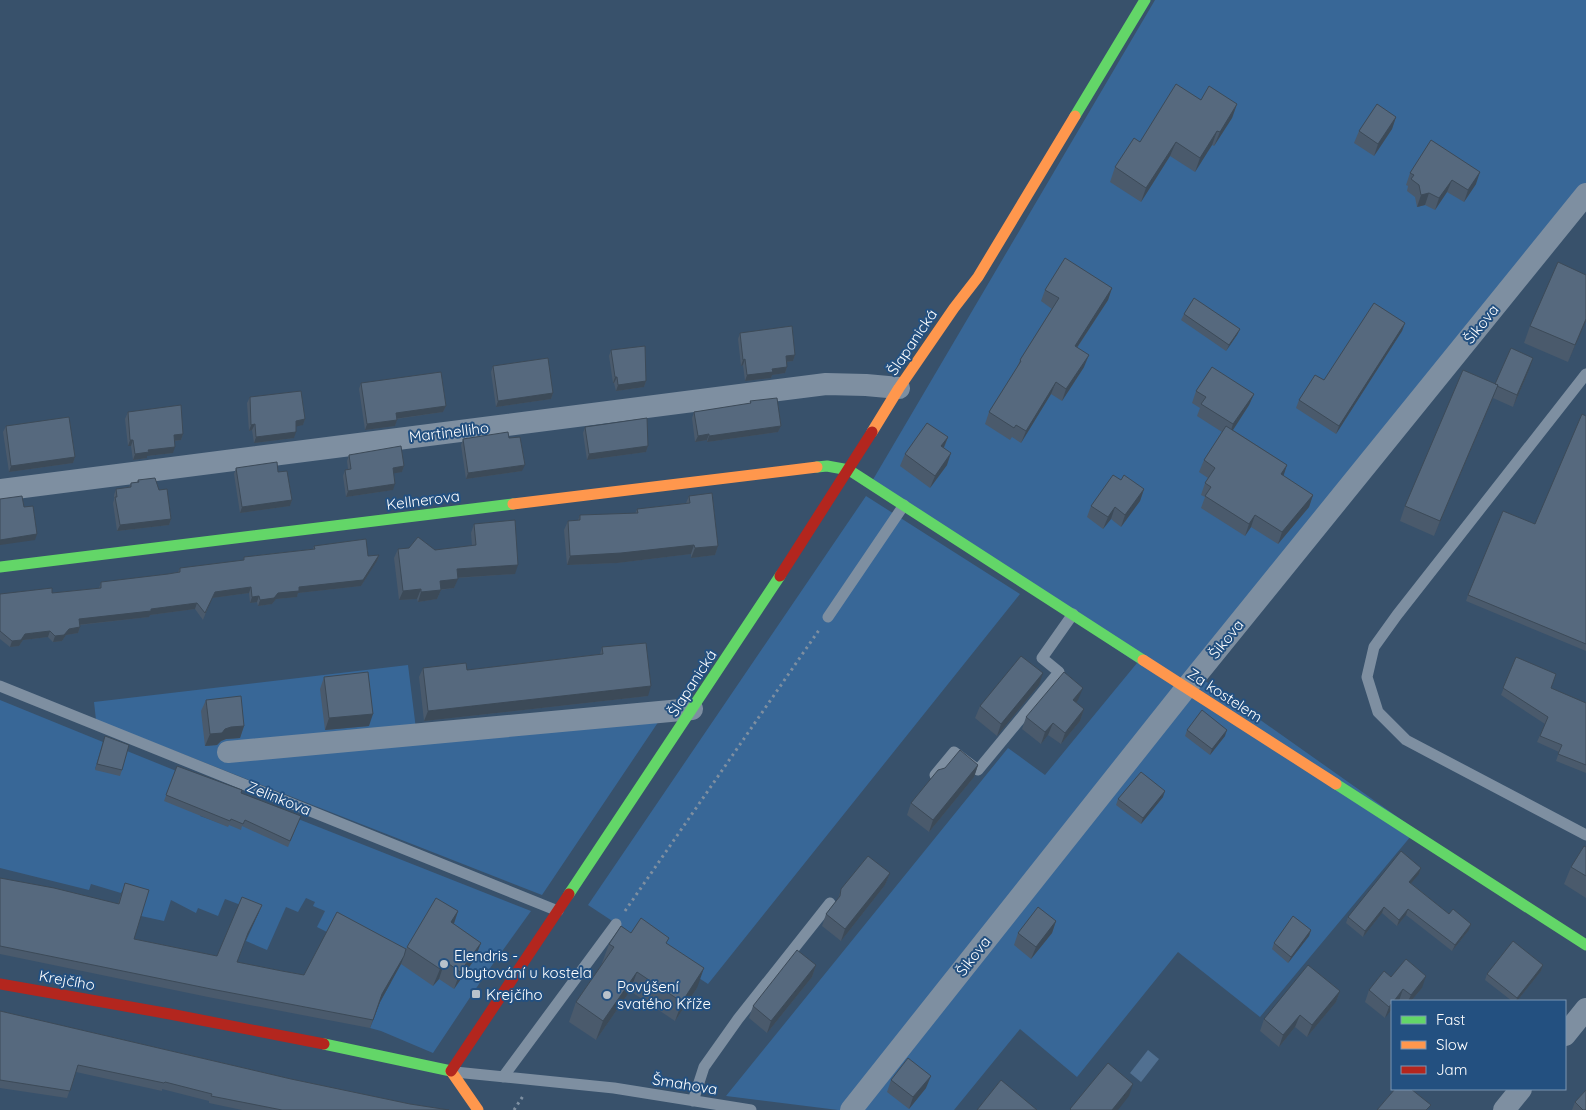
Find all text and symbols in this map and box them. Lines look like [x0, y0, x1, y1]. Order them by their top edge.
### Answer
street label: Šikova [1459, 300, 1503, 348]
street label: Šlapanická [883, 305, 941, 379]
street label: Martinelliho [408, 418, 490, 446]
street label: Kellnerova [385, 486, 461, 514]
street label: Šikova [1204, 615, 1248, 663]
street label: Šlapanická [663, 646, 721, 720]
street label: Za kostelem [1184, 664, 1266, 726]
street label: Zelinkova [244, 777, 314, 819]
street label: Šikova [952, 932, 994, 980]
place label: Elendris - Ubytování u kostela [454, 946, 592, 982]
marker: Elendris - Ubytování u kostela [438, 958, 450, 970]
street label: Krejčího [38, 966, 96, 994]
place label: Povýšení svatého Kříže [617, 977, 711, 1013]
place label: Krejčího [486, 985, 543, 1004]
marker: Krejčího [470, 988, 482, 1000]
marker: Povýšení svatého Kříže [601, 989, 613, 1001]
legend [1391, 1000, 1566, 1090]
text: Fast [1436, 1010, 1465, 1029]
text: Slow [1436, 1035, 1468, 1054]
text: Jam [1436, 1060, 1467, 1079]
street label: Šmahova [651, 1069, 719, 1099]

